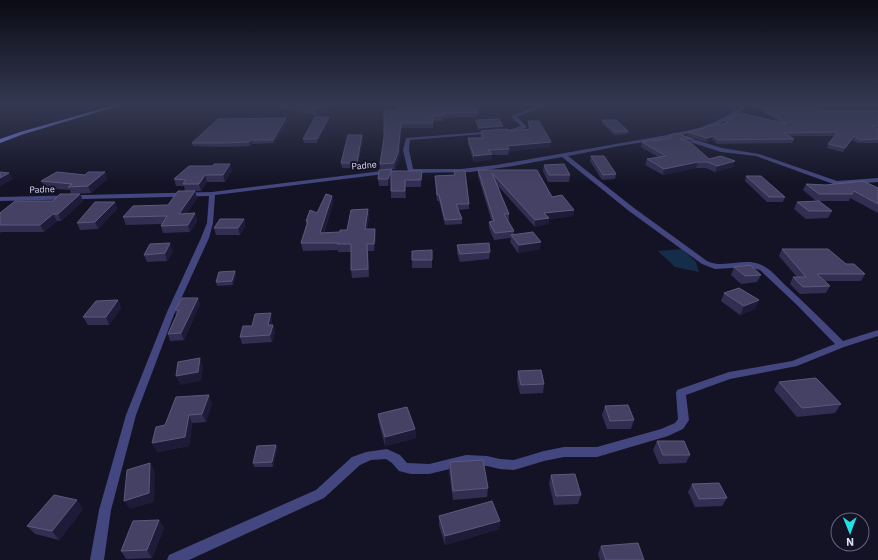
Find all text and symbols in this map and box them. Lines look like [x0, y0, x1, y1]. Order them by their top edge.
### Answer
street label: Padne [351, 158, 377, 172]
street label: Padne [29, 183, 55, 195]
north arrow [830, 512, 870, 552]
text: N [846, 535, 854, 549]

